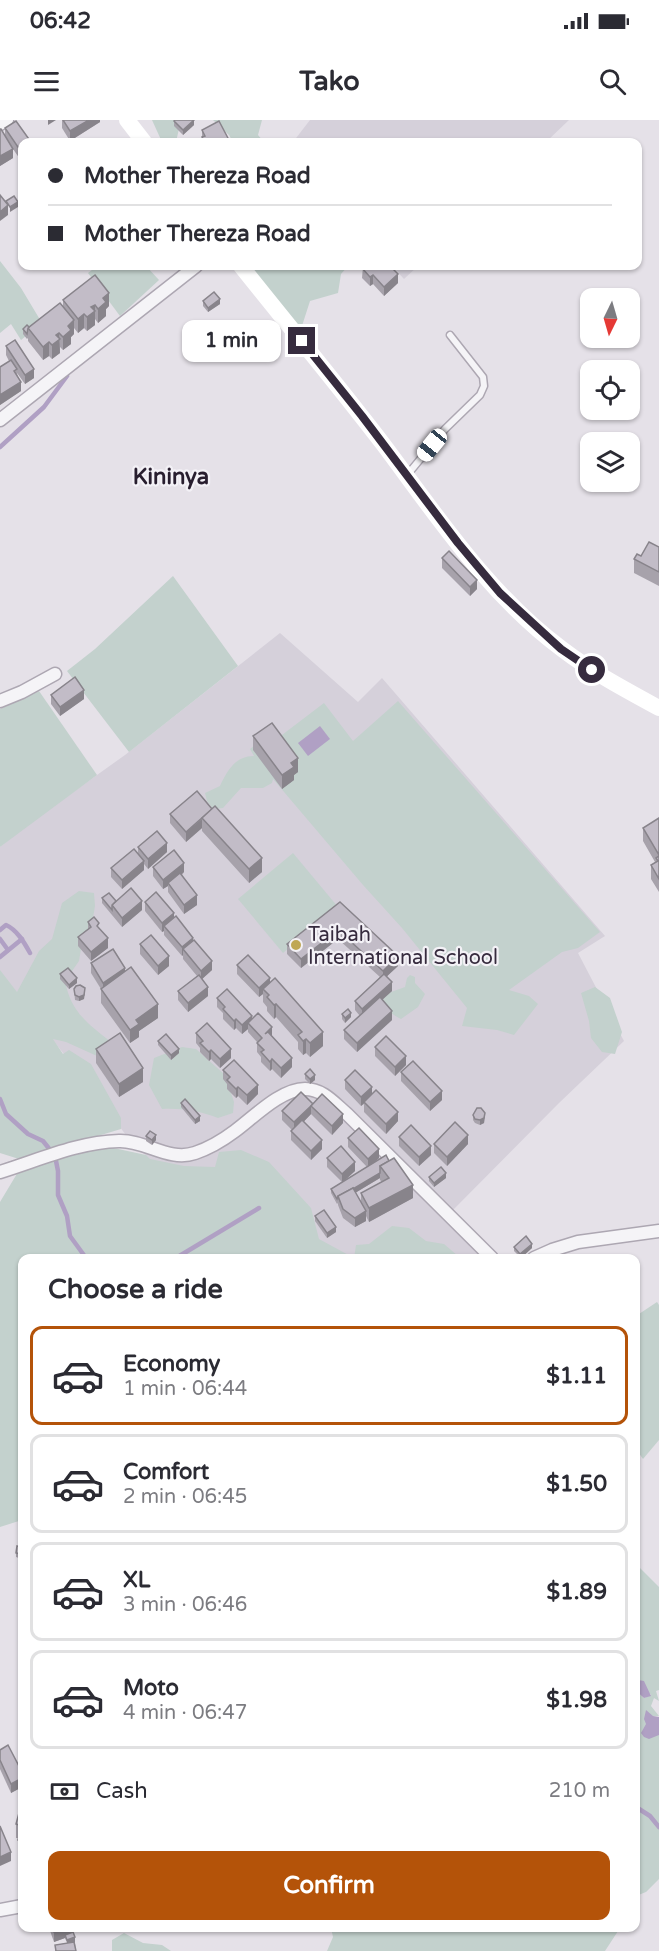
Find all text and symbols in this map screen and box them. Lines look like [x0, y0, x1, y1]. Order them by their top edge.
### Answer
text: 06:42 [30, 8, 91, 34]
icon: menu [30, 65, 63, 98]
text: Tako [299, 65, 360, 98]
icon: search [596, 65, 629, 98]
text: Mother Thereza Road [84, 163, 311, 189]
text: Mother Thereza Road [84, 221, 311, 247]
north arrow [580, 288, 640, 348]
map controls [580, 288, 640, 492]
callout: 1 min [182, 320, 281, 362]
route end [288, 327, 315, 354]
text: 1 min [205, 329, 258, 353]
button: locate [580, 360, 640, 420]
car [414, 425, 450, 465]
button: layers [580, 432, 640, 492]
district label: Kininya [133, 464, 209, 490]
route start [578, 656, 605, 683]
place label: Taibah International School [308, 923, 498, 970]
marker: Taibah International School [289, 938, 303, 952]
text: Choose a ride [48, 1273, 223, 1306]
icon: car [51, 1349, 105, 1403]
text: Economy [123, 1351, 220, 1377]
text: $1.11 [546, 1363, 607, 1389]
text: 1 min · 06:44 [123, 1377, 247, 1401]
icon: car [51, 1457, 105, 1511]
text: Comfort [123, 1459, 209, 1485]
text: $1.50 [546, 1471, 607, 1497]
text: 2 min · 06:45 [123, 1485, 247, 1509]
icon: car [51, 1565, 105, 1619]
text: XL [123, 1567, 150, 1593]
text: $1.89 [546, 1579, 607, 1605]
text: 3 min · 06:46 [123, 1593, 247, 1617]
icon: car [51, 1673, 105, 1727]
text: Moto [123, 1675, 179, 1701]
text: $1.98 [546, 1687, 607, 1713]
text: 4 min · 06:47 [123, 1701, 247, 1725]
icon: cash [48, 1775, 81, 1808]
text: Cash [96, 1778, 148, 1804]
text: 210 m [549, 1779, 610, 1803]
button: Confirm [48, 1851, 610, 1920]

